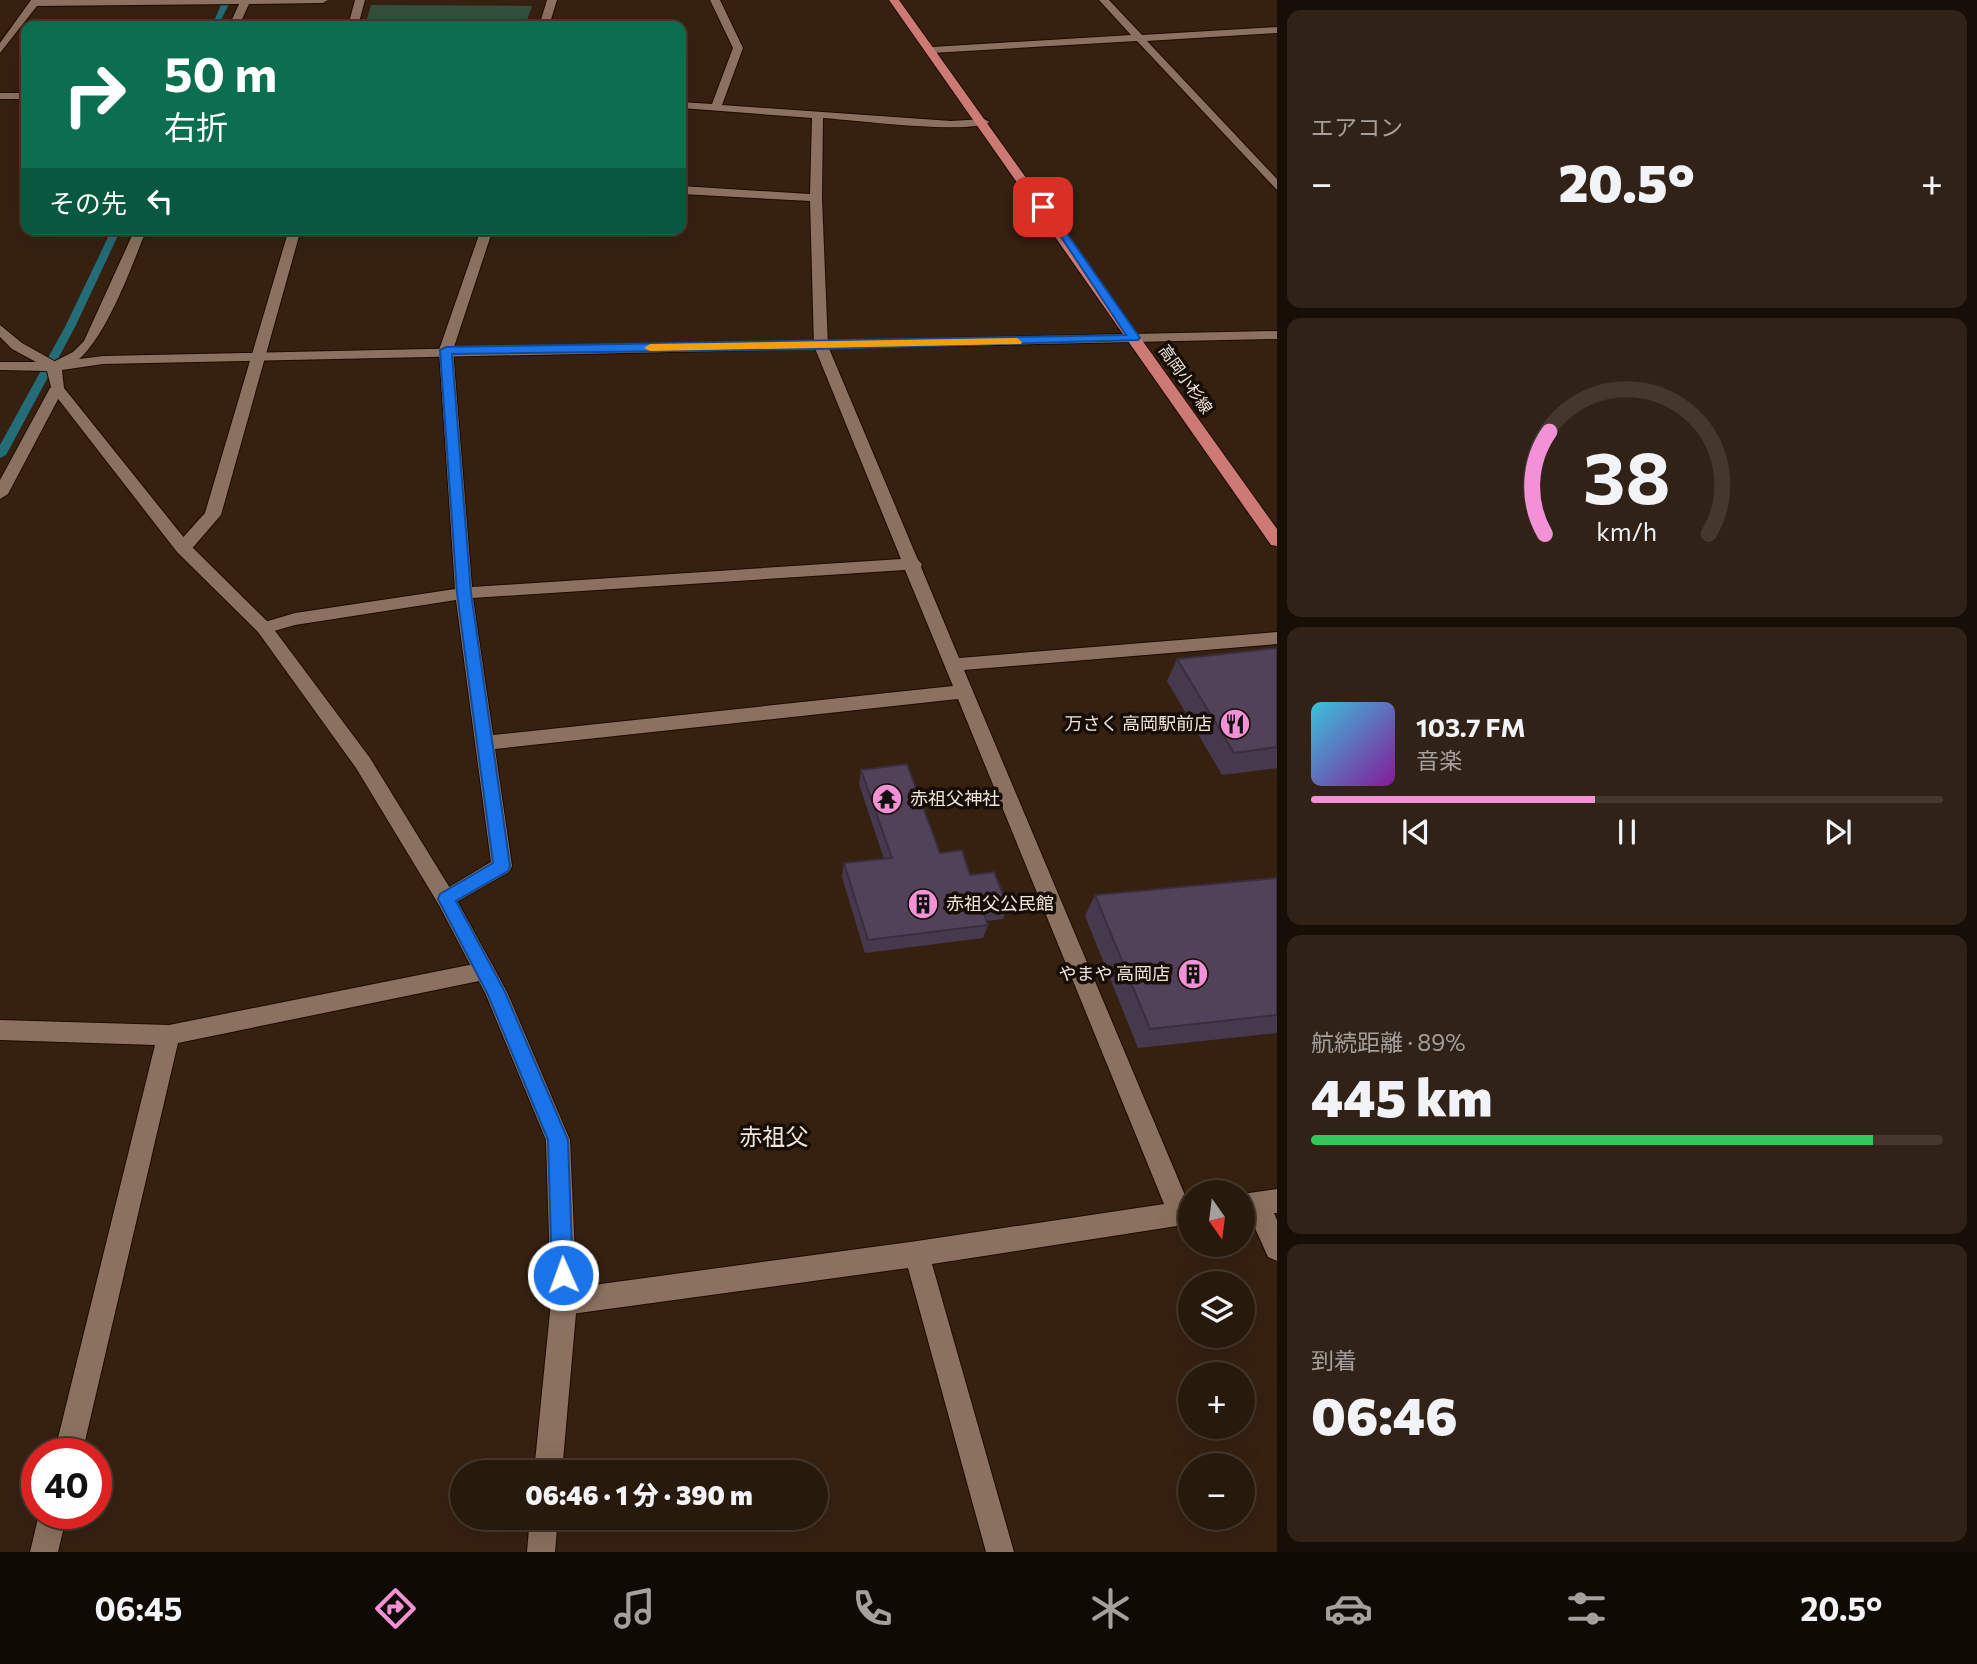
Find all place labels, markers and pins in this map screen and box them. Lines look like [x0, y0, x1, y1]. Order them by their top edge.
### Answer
pin [1013, 177, 1073, 237]
restaurant icon: 万さく 高岡駅前店 [1218, 707, 1252, 741]
place label: 万さく 高岡駅前店 [1065, 712, 1212, 734]
temple icon: 赤祖父神社 [870, 782, 904, 816]
place label: 赤祖父神社 [910, 787, 1000, 809]
building icon: 赤祖父公民館 [906, 887, 940, 921]
place label: 赤祖父公民館 [946, 892, 1054, 914]
building icon: やまや 高岡店 [1176, 957, 1210, 991]
place label: やまや 高岡店 [1059, 962, 1170, 984]

